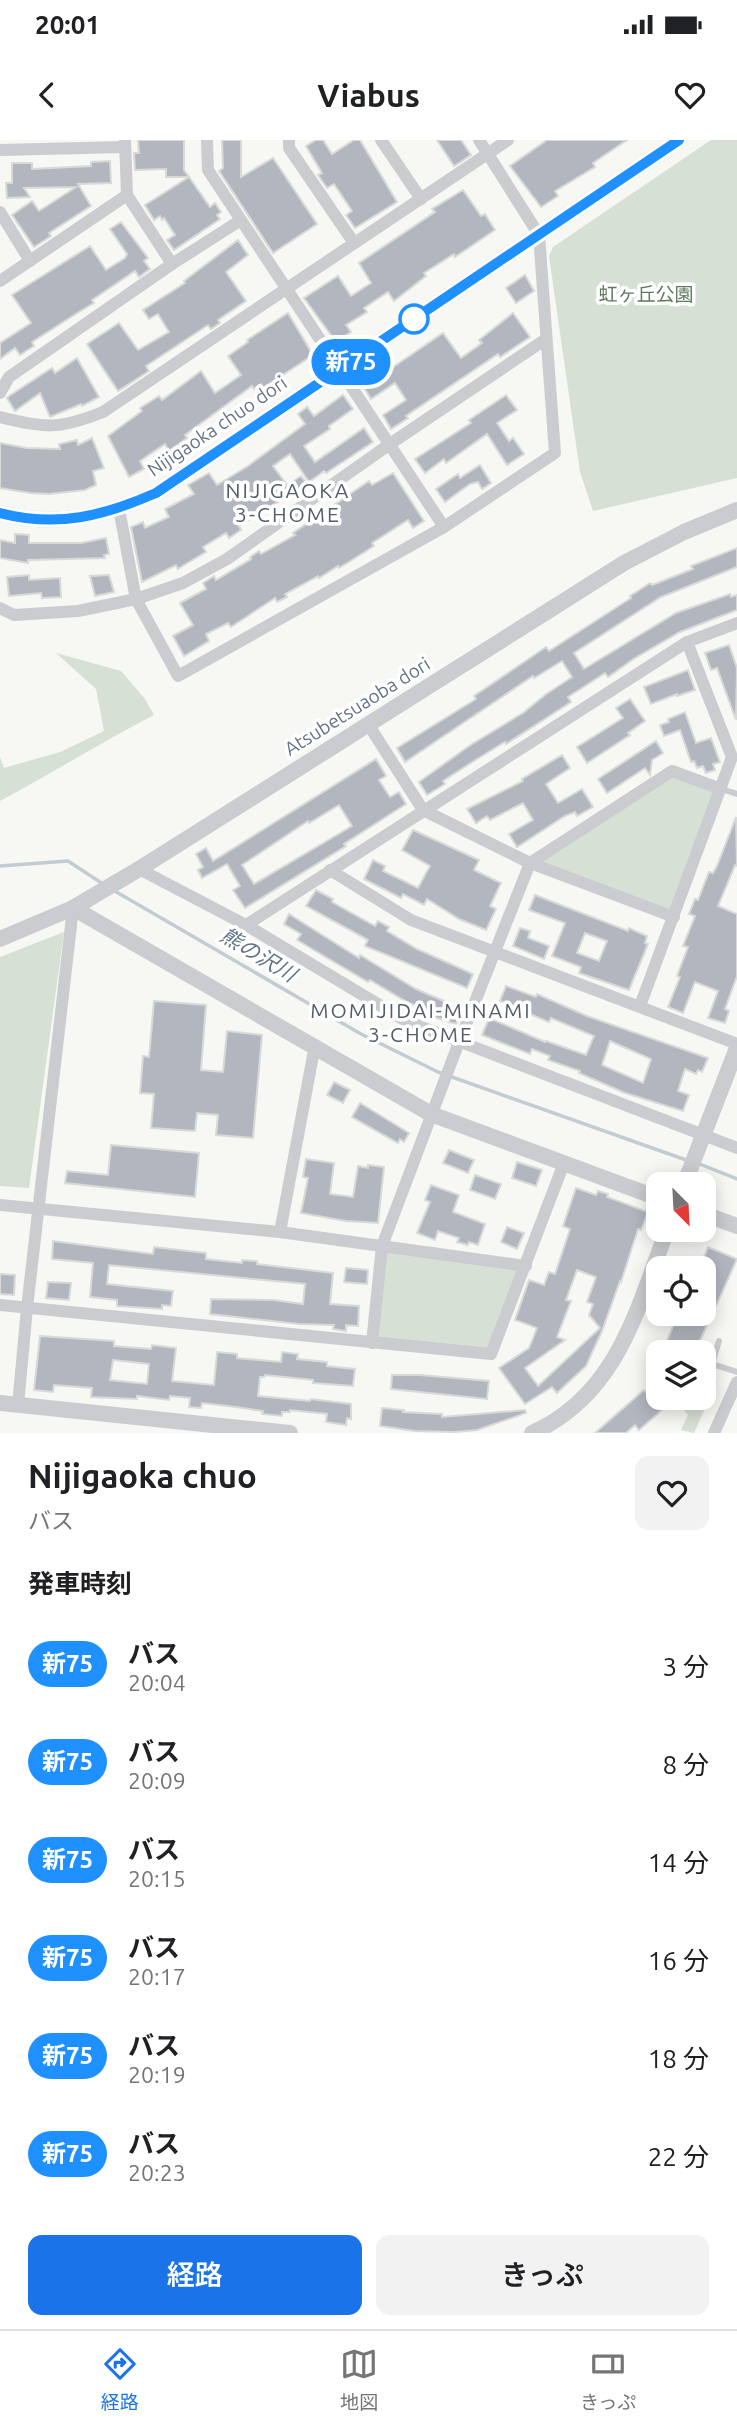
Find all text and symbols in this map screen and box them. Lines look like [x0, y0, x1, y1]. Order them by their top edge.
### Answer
text: 20:01 [35, 10, 100, 39]
icon: back [28, 76, 66, 114]
icon: heart [671, 76, 709, 114]
text: Viabus [317, 77, 420, 113]
park label: 虹ヶ丘公園 [598, 283, 694, 305]
unlabelled marker [399, 304, 429, 334]
line badge: 新75 [311, 339, 391, 385]
text: 新75 [325, 348, 377, 375]
street label: Nijigaoka chuo dori [143, 371, 291, 481]
district label: NIJIGAOKA 3-CHOME [226, 478, 350, 526]
street label: Atsubetsuaoba dori [280, 652, 434, 760]
water label: 熊の沢川 [216, 922, 302, 987]
district label: MOMIJIDAI-MINAMI 3-CHOME [310, 998, 532, 1046]
north arrow [646, 1172, 716, 1242]
map controls [646, 1172, 716, 1410]
button: locate [646, 1256, 716, 1326]
button: layers [646, 1340, 716, 1410]
button: heart [635, 1456, 709, 1530]
text: Nijigaoka chuo [28, 1457, 257, 1494]
text: バス [28, 1508, 74, 1533]
text: 発車時刻 [28, 1569, 132, 1598]
text: バス [128, 1639, 180, 1668]
text: 新75 [42, 1650, 93, 1677]
text: 3 分 [662, 1652, 709, 1681]
text: 20:04 [128, 1670, 186, 1695]
text: バス [128, 1737, 180, 1766]
text: 新75 [42, 1748, 93, 1775]
text: 8 分 [662, 1750, 709, 1779]
text: 20:09 [128, 1768, 186, 1793]
text: バス [128, 1835, 180, 1864]
text: 新75 [42, 1846, 93, 1873]
text: 14 分 [648, 1848, 709, 1877]
text: 20:15 [128, 1866, 186, 1891]
text: バス [128, 1933, 180, 1962]
text: 新75 [42, 1944, 93, 1971]
text: 16 分 [648, 1946, 709, 1975]
text: 20:17 [128, 1964, 186, 1989]
text: バス [128, 2031, 180, 2060]
text: 新75 [42, 2042, 93, 2069]
text: 18 分 [648, 2044, 709, 2073]
text: 20:19 [128, 2062, 186, 2087]
text: バス [128, 2129, 180, 2158]
text: 新75 [42, 2140, 93, 2167]
text: 22 分 [648, 2142, 709, 2171]
text: 20:23 [128, 2160, 186, 2185]
button: 経路 [28, 2235, 362, 2315]
button: きっぷ [376, 2235, 709, 2315]
tab: 経路 [101, 2345, 139, 2414]
tab: 地図 [340, 2345, 378, 2414]
tab: きっぷ [580, 2345, 636, 2414]

